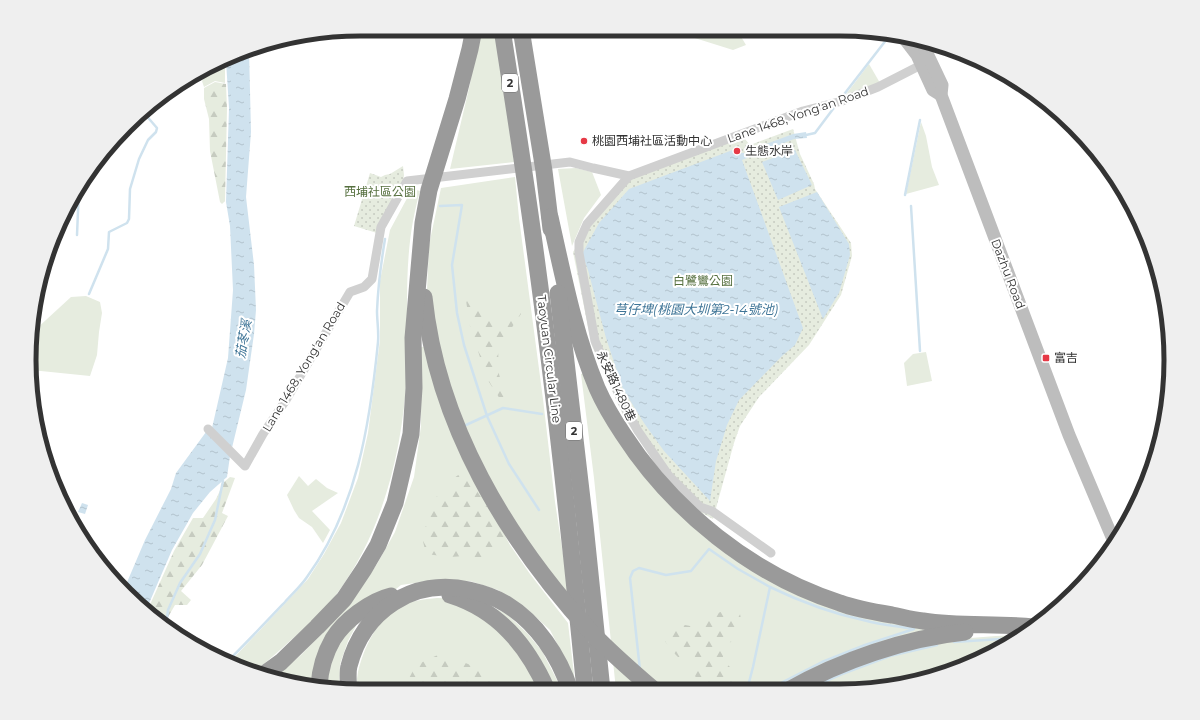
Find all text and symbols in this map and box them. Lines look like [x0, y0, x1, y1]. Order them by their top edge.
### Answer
road number: 2 [502, 74, 518, 92]
street label: Lane 1468, Yong'an Road [725, 83, 871, 146]
place label: 桃園西埔社區活動中心 [592, 133, 712, 148]
marker: 桃園西埔社區活動中心 [579, 136, 589, 146]
place label: 生態水岸 [745, 143, 793, 158]
marker: 生態水岸 [732, 146, 742, 156]
park label: 西埔社區公園 [344, 184, 416, 199]
street label: Dazhu Road [988, 237, 1029, 311]
park label: 白鷺鸞公園 [673, 273, 733, 288]
street label: Taoyuan Circular Line [534, 294, 565, 424]
street label: Lane 1468, Yong'an Road [259, 299, 348, 434]
water label: 芎仔埤(桃園大圳第2-14號池) [614, 301, 778, 317]
water label: 茄苳溪 [232, 316, 255, 360]
street label: 永安路1480巷 [594, 348, 639, 423]
place label: 富吉 [1054, 350, 1078, 365]
marker: 富吉 [1041, 353, 1051, 363]
road number: 2 [566, 422, 582, 440]

